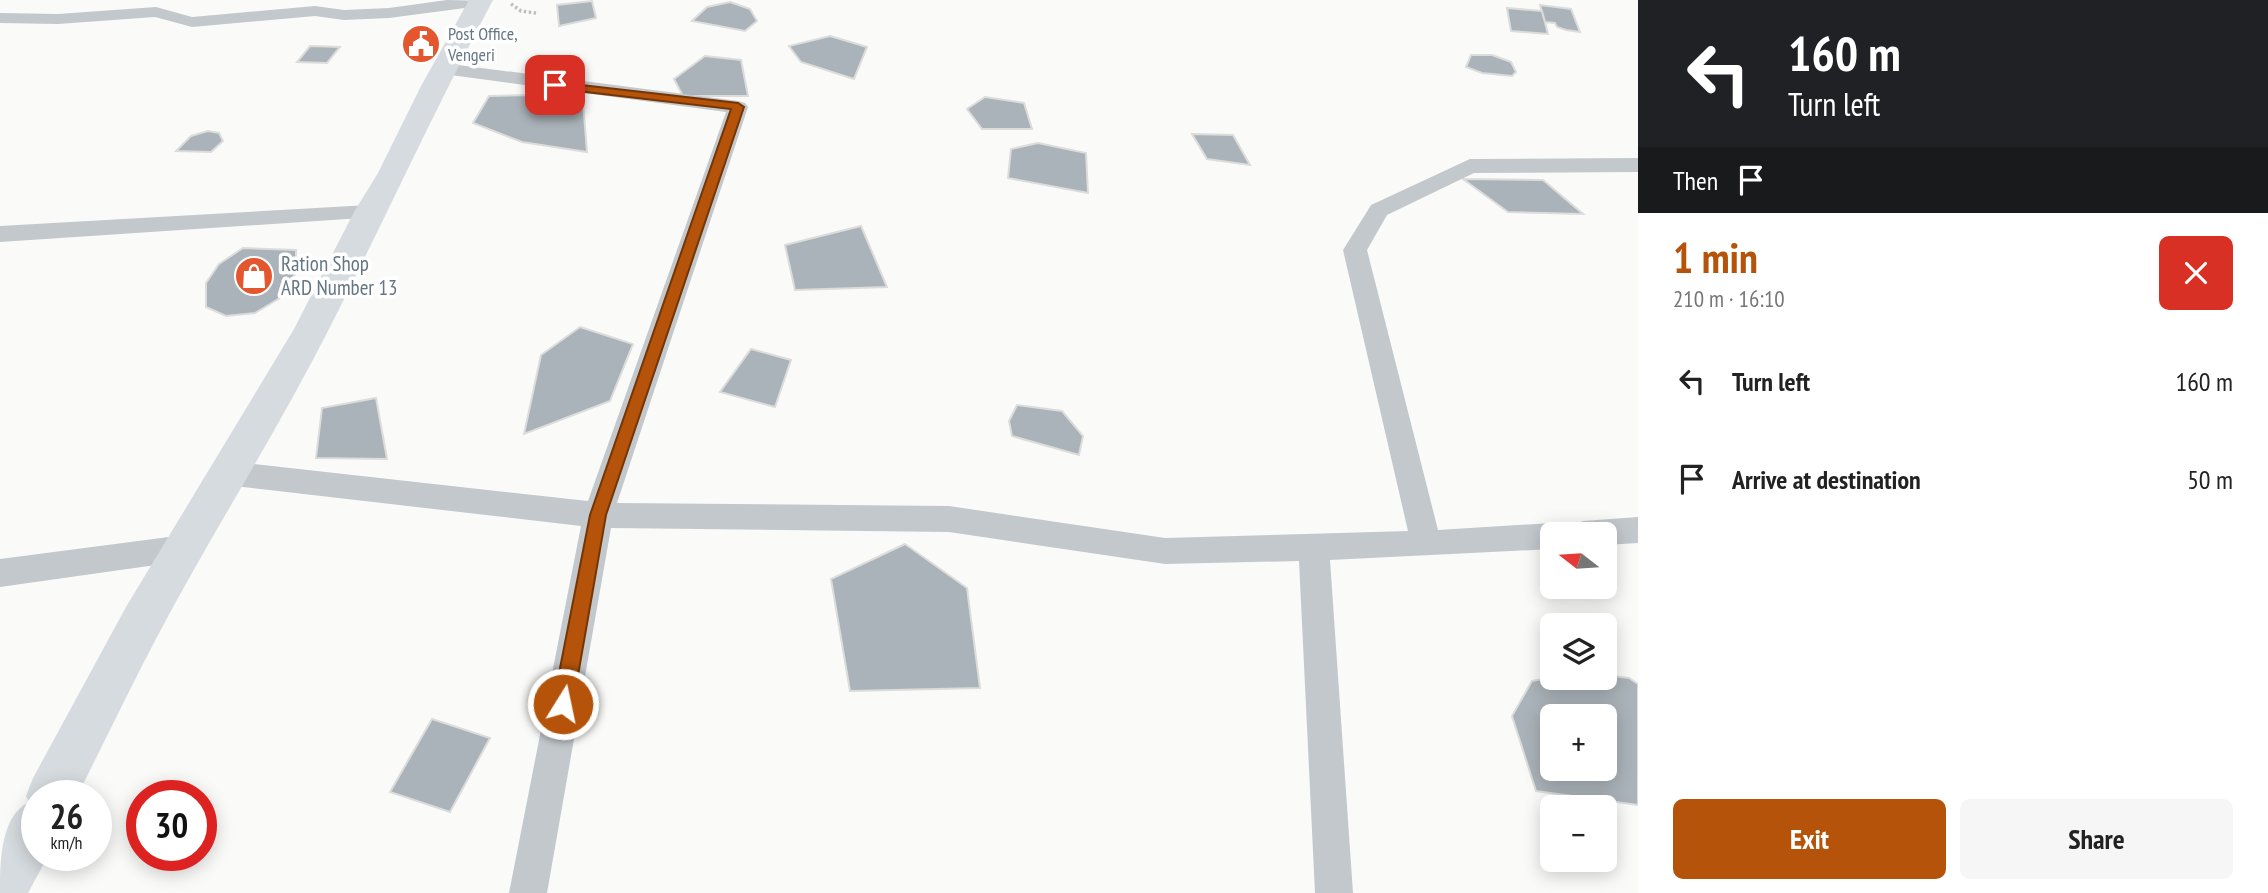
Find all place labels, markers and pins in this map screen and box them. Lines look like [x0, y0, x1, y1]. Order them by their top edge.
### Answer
place label: Post Office, Vengeri [447, 22, 517, 66]
public building icon: Post Office, Vengeri [400, 23, 442, 65]
pin [525, 55, 585, 115]
place label: Ration Shop ARD Number 13 [281, 250, 397, 301]
shop icon: Ration Shop ARD Number 13 [233, 255, 275, 297]

